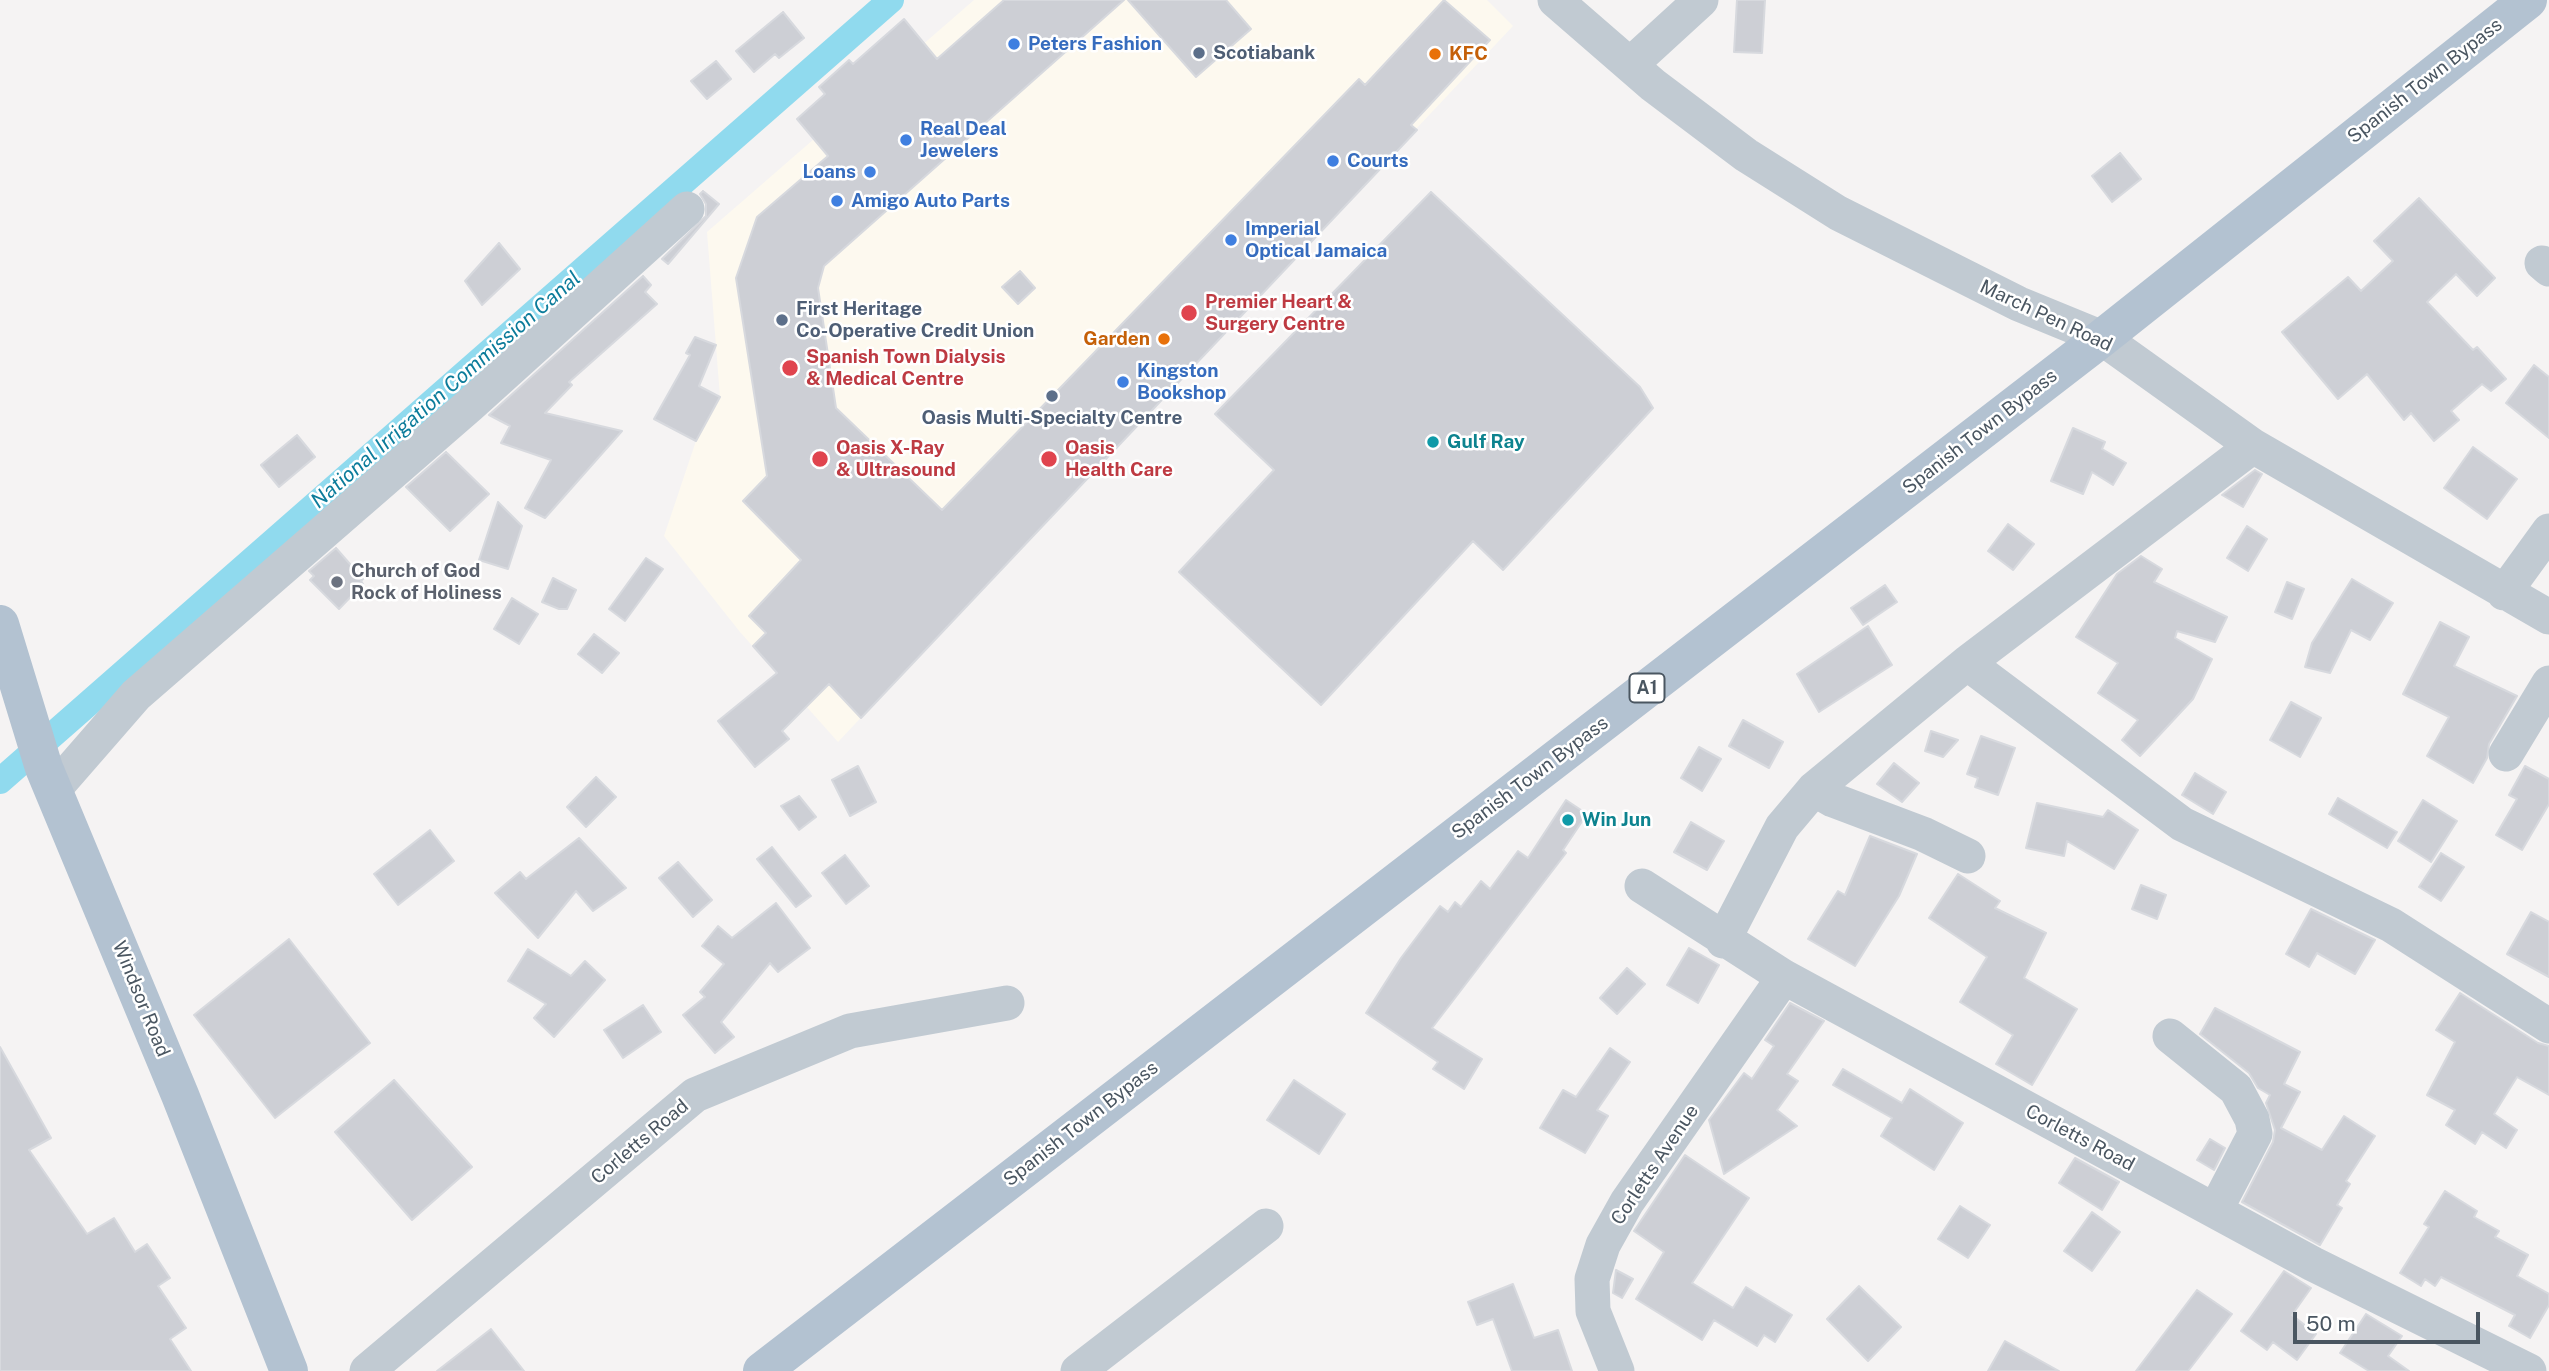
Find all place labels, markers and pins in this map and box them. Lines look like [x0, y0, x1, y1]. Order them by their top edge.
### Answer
place label: Peters Fashion [1028, 33, 1162, 55]
marker: Peters Fashion [1006, 36, 1022, 52]
place label: Scotiabank [1213, 42, 1315, 64]
place label: KFC [1449, 43, 1488, 65]
marker: Scotiabank [1191, 45, 1207, 61]
marker: KFC [1427, 46, 1443, 62]
place label: Real Deal Jewelers [920, 118, 1007, 162]
marker: Real Deal Jewelers [898, 132, 914, 148]
place label: Courts [1347, 150, 1409, 172]
marker: Courts [1325, 153, 1341, 169]
place label: Loans [802, 161, 856, 183]
marker: Loans [862, 164, 878, 180]
place label: Amigo Auto Parts [851, 190, 1010, 212]
marker: Amigo Auto Parts [829, 193, 845, 209]
place label: Imperial Optical Jamaica [1245, 218, 1387, 262]
marker: Imperial Optical Jamaica [1223, 232, 1239, 248]
place label: Premier Heart & Surgery Centre [1205, 291, 1352, 335]
place label: First Heritage Co-Operative Credit Union [796, 298, 1034, 342]
marker: Premier Heart & Surgery Centre [1179, 303, 1199, 323]
marker: First Heritage Co-Operative Credit Union [774, 312, 790, 328]
place label: Garden [1083, 328, 1150, 350]
marker: Garden [1156, 331, 1172, 347]
place label: Spanish Town Dialysis & Medical Centre [806, 346, 1006, 390]
marker: Spanish Town Dialysis & Medical Centre [780, 358, 800, 378]
place label: Kingston Bookshop [1137, 360, 1226, 404]
marker: Kingston Bookshop [1115, 374, 1131, 390]
marker: Oasis Multi-Specialty Centre [1044, 388, 1060, 404]
place label: Oasis Multi-Specialty Centre [921, 407, 1183, 429]
place label: Gulf Ray [1447, 431, 1525, 453]
marker: Gulf Ray [1425, 434, 1441, 450]
place label: Oasis X-Ray & Ultrasound [836, 437, 956, 481]
place label: Oasis Health Care [1065, 437, 1173, 481]
marker: Oasis X-Ray & Ultrasound [810, 449, 830, 469]
marker: Oasis Health Care [1039, 449, 1059, 469]
place label: Church of God Rock of Holiness [351, 560, 502, 604]
marker: Church of God Rock of Holiness [329, 574, 345, 590]
place label: Win Jun [1582, 809, 1651, 831]
marker: Win Jun [1560, 812, 1576, 828]

